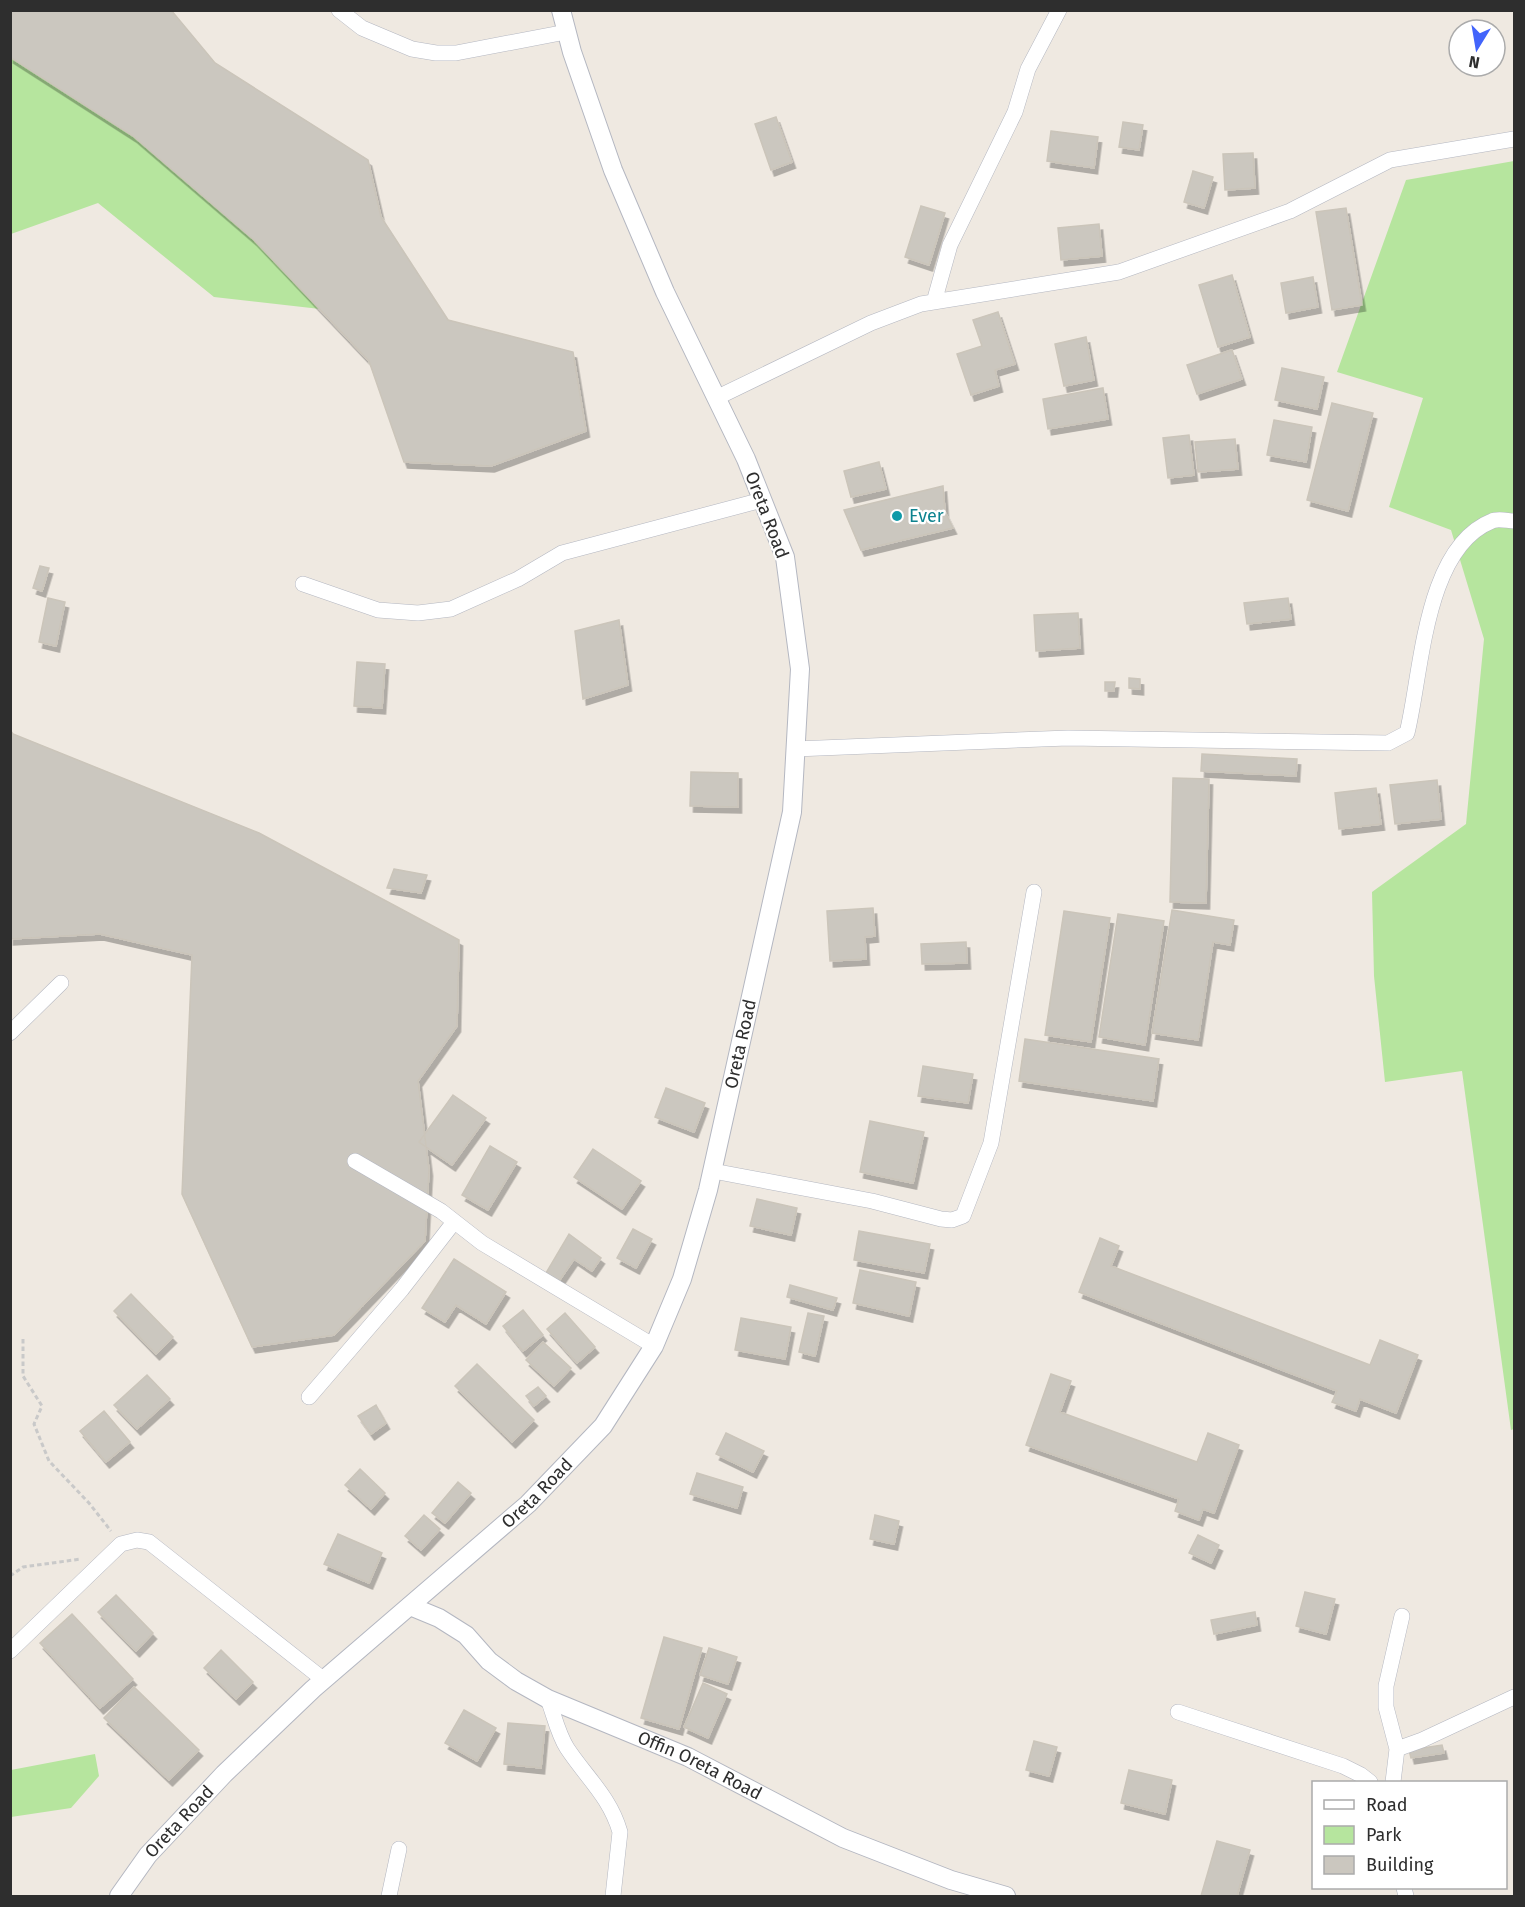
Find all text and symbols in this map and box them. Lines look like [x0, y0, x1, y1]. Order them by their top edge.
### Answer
north arrow [1447, 18, 1507, 78]
text: N [1467, 52, 1481, 73]
street label: Oreta Road [740, 469, 794, 561]
place label: Ever [909, 505, 944, 527]
marker: Ever [890, 509, 904, 523]
street label: Oreta Road [720, 997, 761, 1091]
street label: Oreta Road [497, 1453, 577, 1533]
street label: Offin Oreta Road [634, 1726, 766, 1805]
street label: Oreta Road [140, 1781, 219, 1862]
legend [1312, 1781, 1507, 1889]
text: Road [1366, 1794, 1408, 1816]
text: Park [1366, 1824, 1402, 1846]
text: Building [1366, 1854, 1434, 1876]

